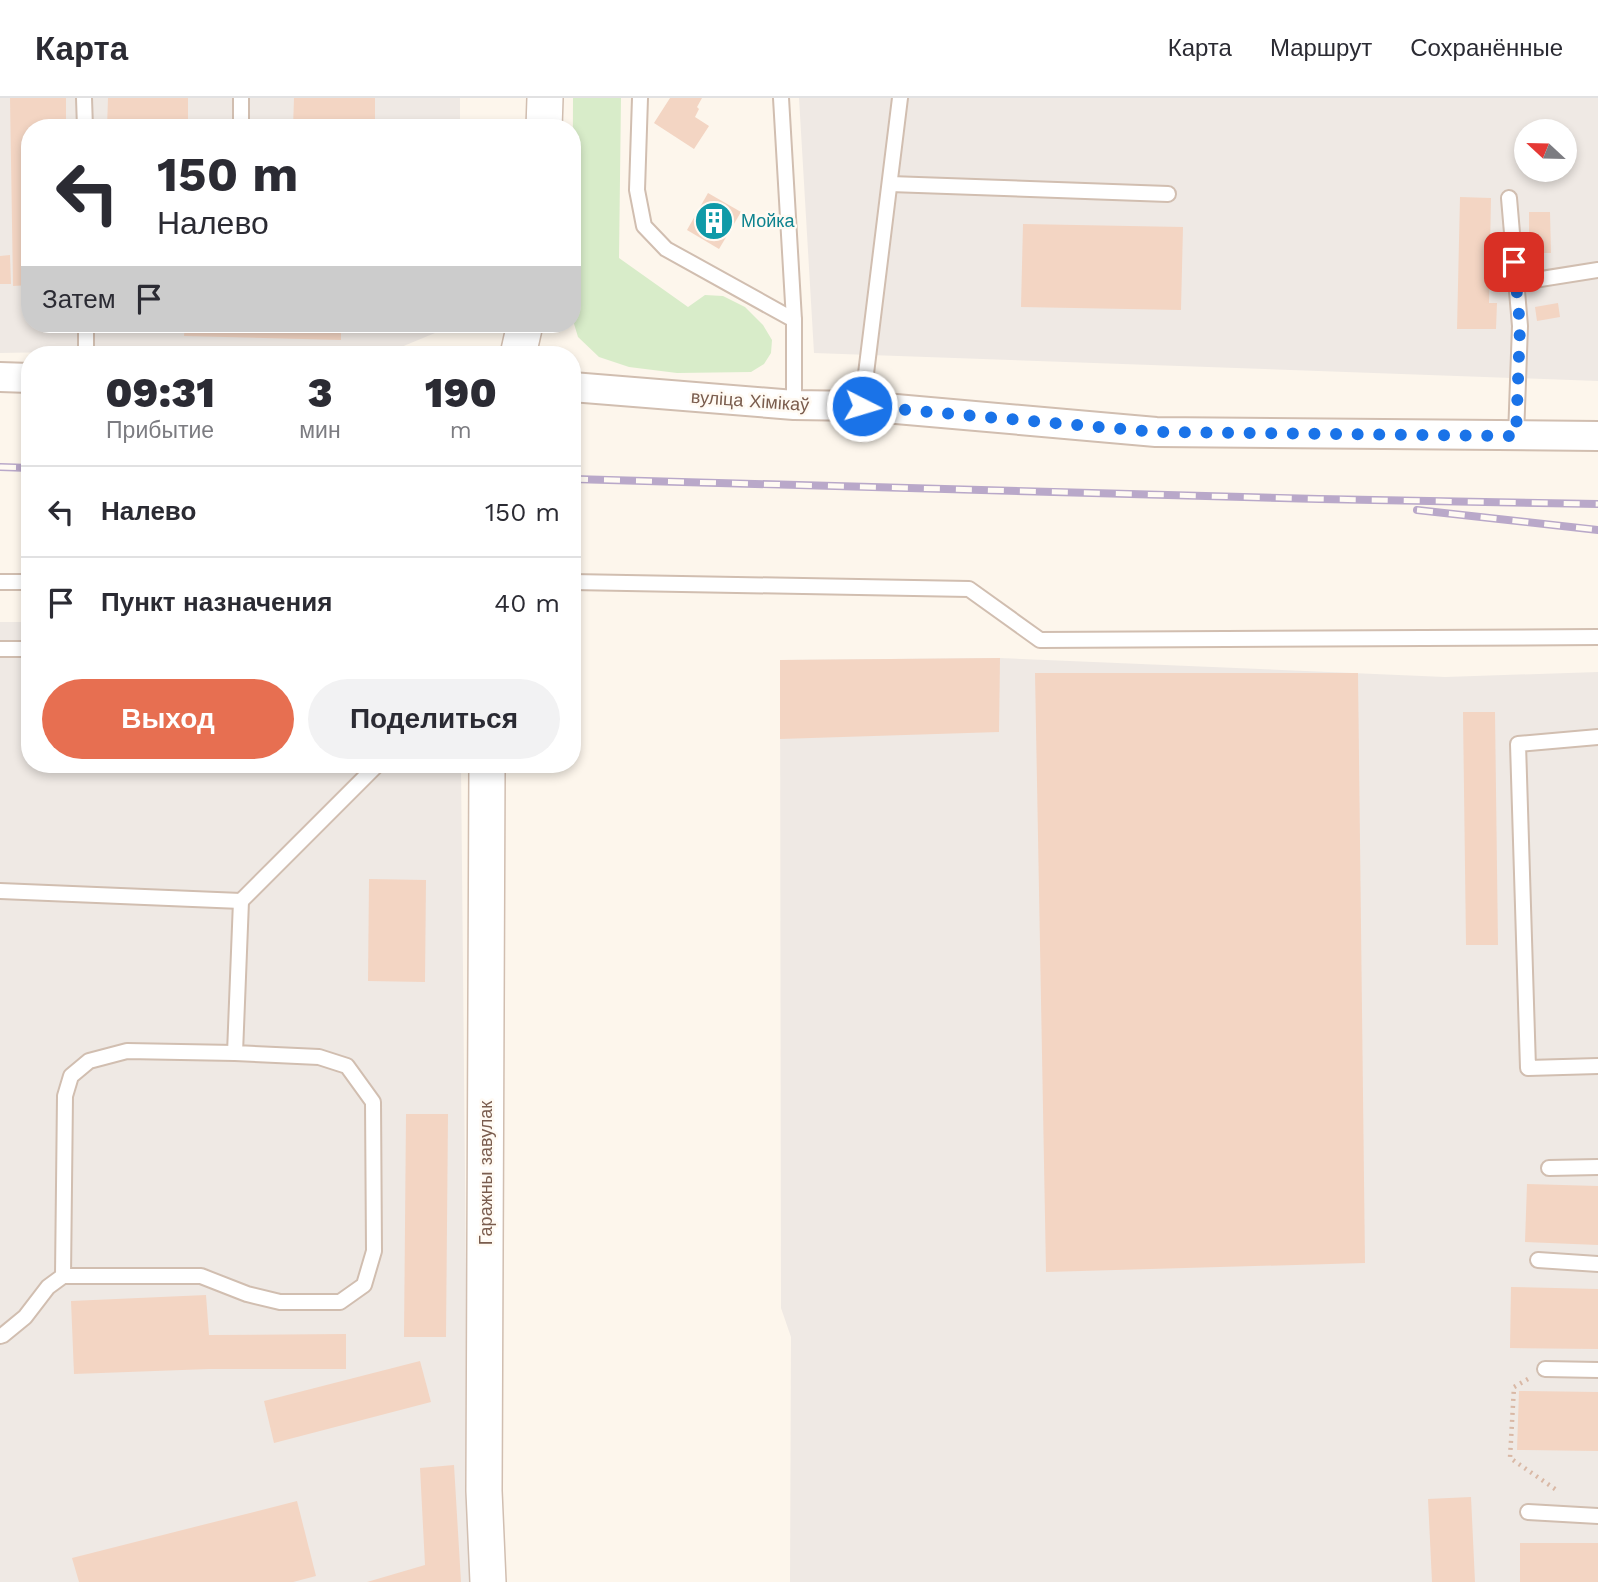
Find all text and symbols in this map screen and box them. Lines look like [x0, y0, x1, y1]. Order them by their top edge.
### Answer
text: Карта [35, 29, 128, 68]
text: Карта [1168, 34, 1232, 62]
text: Маршрут [1270, 34, 1372, 62]
text: Сохранённые [1410, 34, 1563, 62]
north arrow [1514, 119, 1577, 182]
map controls [1514, 119, 1577, 182]
text: 150 m [157, 145, 298, 203]
icon: left [42, 147, 133, 238]
building icon: Мойка [693, 200, 735, 242]
text: Налево [157, 204, 269, 242]
place label: Мойка [741, 210, 796, 231]
pin [1484, 232, 1544, 292]
icon: arrive [1495, 243, 1533, 281]
icon: arrive [130, 280, 168, 318]
text: Затем [42, 284, 116, 314]
text: 09:31 [105, 368, 215, 417]
text: 3 [307, 368, 332, 417]
text: 190 [425, 368, 497, 417]
position arrow [825, 369, 899, 443]
street label: вуліца Хімікаў [690, 386, 810, 415]
text: Прибытие [106, 417, 214, 444]
text: мин [299, 417, 341, 444]
text: m [450, 417, 472, 444]
icon: left [42, 493, 80, 531]
text: Налево [101, 496, 196, 526]
text: 150 m [485, 497, 560, 527]
icon: arrive [42, 584, 80, 622]
text: Пункт назначения [101, 587, 332, 617]
text: 40 m [494, 588, 560, 618]
button: Выход [42, 679, 294, 759]
button: Поделиться [308, 679, 560, 759]
street label: Гаражны завулак [475, 1101, 496, 1245]

